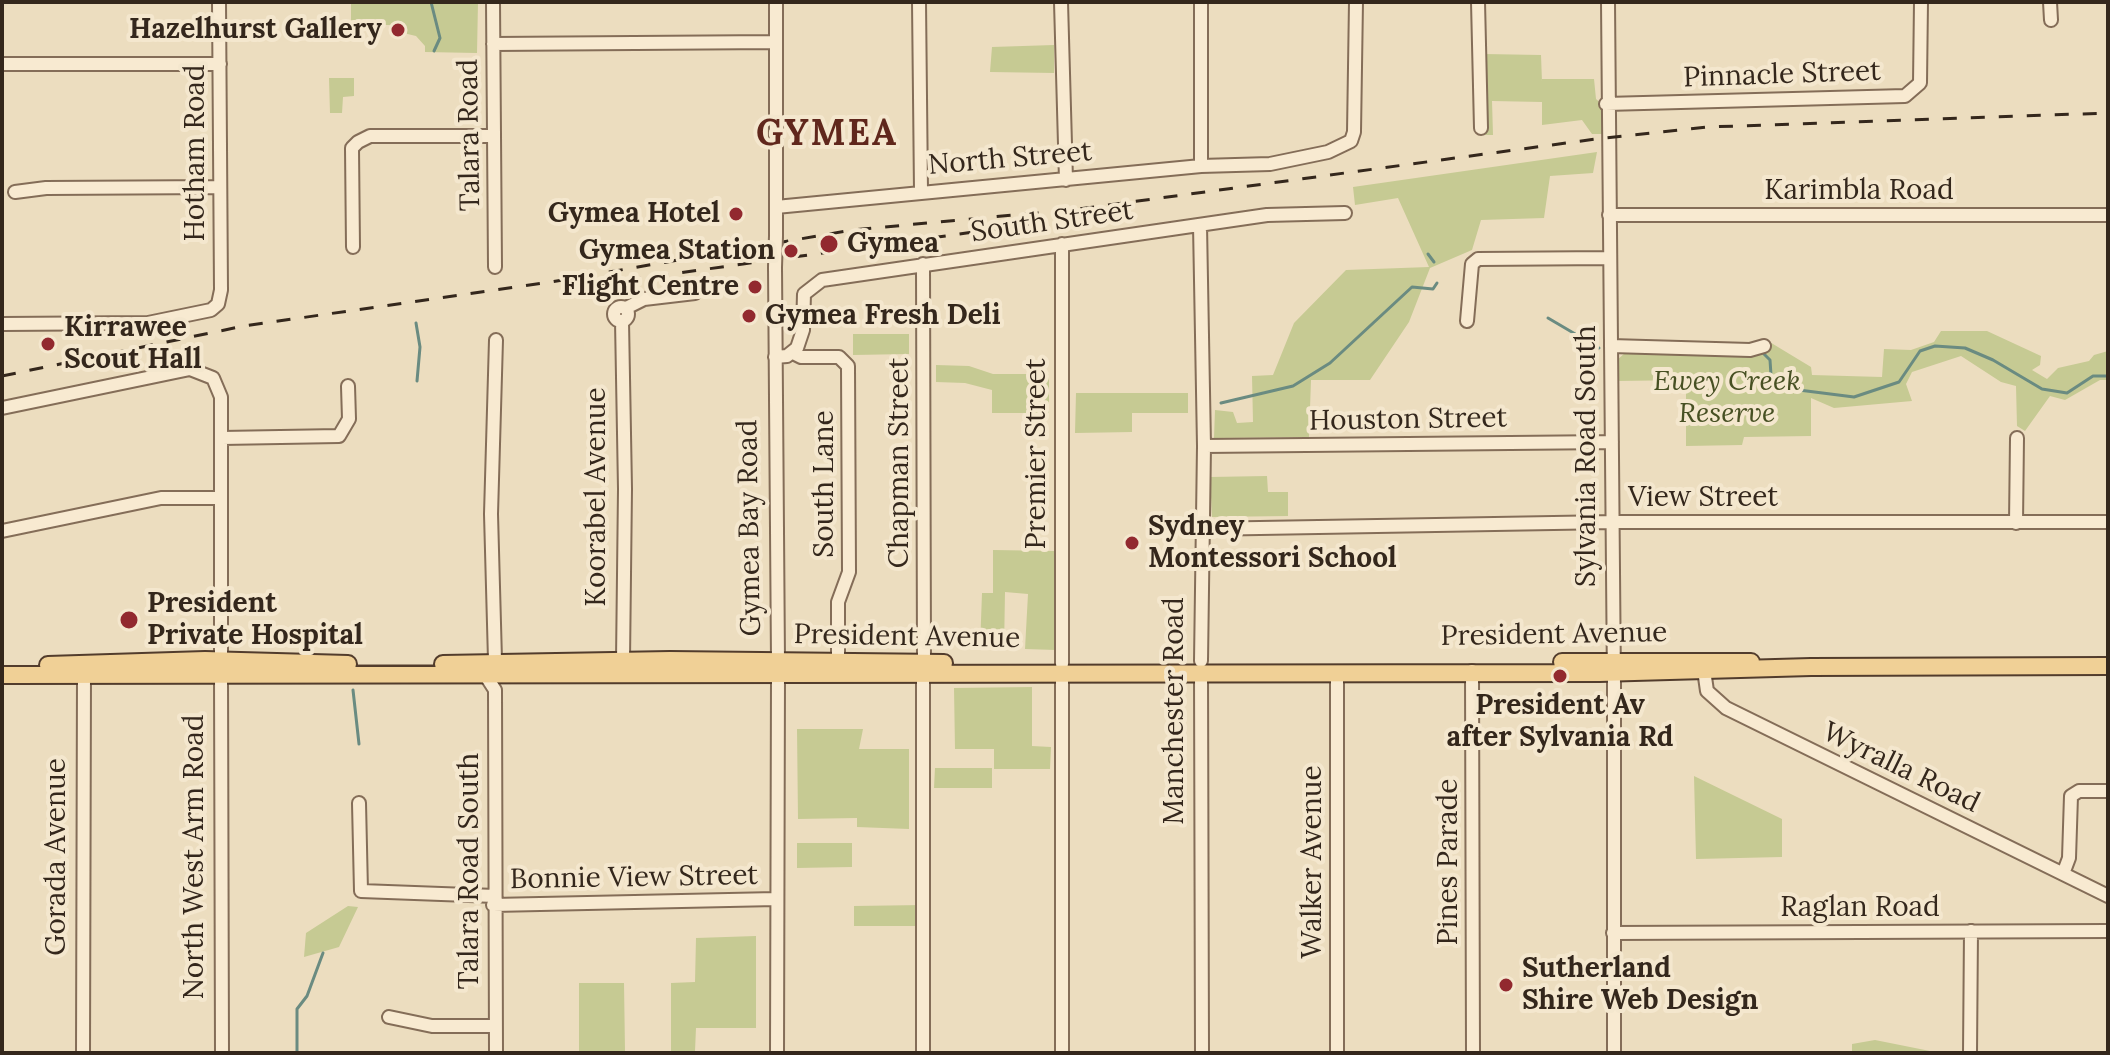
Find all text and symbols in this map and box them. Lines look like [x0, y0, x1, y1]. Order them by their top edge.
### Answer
place label: Hazelhurst Gallery [129, 13, 382, 47]
marker: Hazelhurst Gallery [389, 21, 407, 39]
street label: Pinnacle Street [1683, 55, 1881, 95]
street label: Talara Road [452, 58, 488, 212]
street label: Hotham Road [179, 64, 213, 242]
district label: GYMEA [756, 113, 898, 157]
street label: North Street [927, 135, 1093, 183]
street label: Karimbla Road [1764, 174, 1954, 208]
street label: South Street [969, 194, 1135, 250]
place label: Gymea Hotel [548, 197, 720, 231]
marker: Gymea Hotel [727, 205, 745, 223]
place label: Gymea [847, 227, 939, 261]
marker: Gymea [818, 233, 840, 255]
place label: Gymea Station [579, 234, 775, 268]
marker: Gymea Station [782, 242, 800, 260]
place label: Flight Centre [562, 270, 739, 304]
marker: Flight Centre [746, 278, 764, 296]
place label: Gymea Fresh Deli [765, 299, 1001, 333]
marker: Gymea Fresh Deli [740, 307, 758, 325]
place label: Kirrawee Scout Hall [64, 311, 202, 377]
street label: Sylvania Road South [1570, 325, 1604, 587]
marker: Kirrawee Scout Hall [39, 335, 57, 353]
street label: Chapman Street [883, 358, 917, 568]
street label: Premier Street [1020, 358, 1054, 550]
park label: Ewey Creek Reserve [1653, 365, 1801, 431]
street label: Koorabel Avenue [580, 387, 614, 607]
street label: Houston Street [1309, 401, 1507, 439]
street label: South Lane [808, 410, 842, 558]
street label: Gymea Bay Road [731, 419, 769, 637]
street label: View Street [1628, 481, 1778, 515]
place label: Sydney Montessori School [1148, 510, 1397, 576]
marker: Sydney Montessori School [1123, 534, 1141, 552]
place label: President Private Hospital [147, 587, 363, 653]
street label: Manchester Road [1158, 597, 1192, 825]
marker: President Private Hospital [118, 609, 140, 631]
street label: President Avenue [1440, 616, 1668, 654]
street label: President Avenue [793, 618, 1021, 656]
marker: President Av after Sylvania Rd [1551, 667, 1569, 685]
place label: President Av after Sylvania Rd [1447, 689, 1673, 755]
street label: North West Arm Road [178, 715, 212, 999]
street label: Wyralla Road [1817, 716, 1985, 820]
street label: Talara Road South [453, 753, 487, 989]
street label: Gorada Avenue [40, 758, 74, 956]
street label: Walker Avenue [1296, 765, 1330, 959]
street label: Pines Parade [1432, 779, 1466, 945]
street label: Bonnie View Street [510, 859, 758, 897]
street label: Raglan Road [1780, 891, 1940, 925]
place label: Sutherland Shire Web Design [1522, 952, 1758, 1018]
marker: Sutherland Shire Web Design [1497, 976, 1515, 994]

